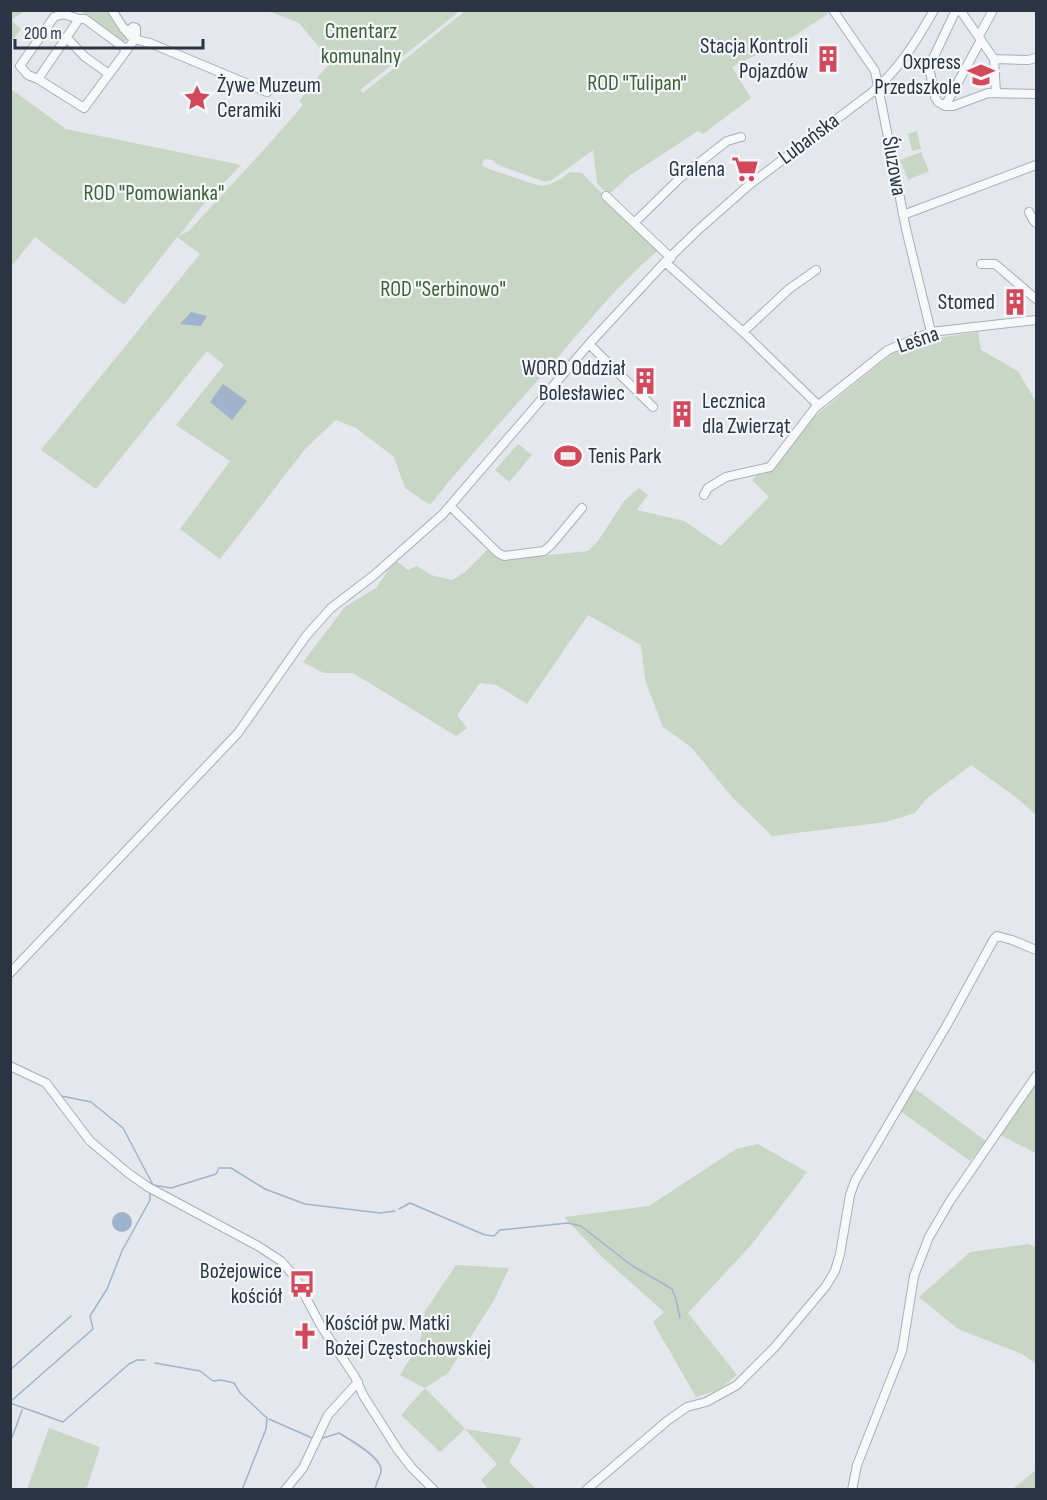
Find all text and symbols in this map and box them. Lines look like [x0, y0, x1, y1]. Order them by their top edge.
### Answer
scale bar [15, 12, 202, 50]
park label: Cmentarz komunalny [321, 18, 402, 70]
text: 200 m [24, 23, 62, 44]
place label: Stacja Kontroli Pojazdów [700, 33, 808, 85]
building icon: Stacja Kontroli Pojazdów [813, 44, 843, 74]
place label: Oxpress Przedszkole [874, 49, 961, 101]
school or university icon: Oxpress Przedszkole [966, 60, 996, 90]
park label: ROD "Tulipan" [587, 70, 687, 97]
place label: Żywe Muzeum Ceramiki [217, 72, 321, 124]
place icon: Żywe Muzeum Ceramiki [182, 83, 212, 113]
street label: Lubańska [773, 107, 845, 171]
street label: Śluzowa [876, 134, 912, 198]
supermarket icon: Gralena [730, 154, 760, 184]
place label: Gralena [669, 156, 725, 183]
park label: ROD "Pomowianka" [84, 180, 224, 207]
park label: ROD "Serbinowo" [380, 276, 506, 303]
building icon: Stomed [1000, 287, 1030, 317]
place label: Stomed [938, 289, 995, 316]
street label: Leśna [893, 320, 943, 360]
place label: WORD Oddział Bolesławiec [522, 355, 626, 407]
building icon: WORD Oddział Bolesławiec [630, 366, 660, 396]
place label: Lecznica dla Zwierząt [702, 388, 791, 440]
building icon: Lecznica dla Zwierząt [667, 399, 697, 429]
sports icon: Tenis Park [553, 441, 583, 471]
place label: Tenis Park [588, 443, 662, 470]
place label: Bożejowice kościół [200, 1258, 283, 1310]
bus stop icon: Bożejowice kościół [287, 1269, 317, 1299]
place label: Kościół pw. Matki Bożej Częstochowskiej [325, 1310, 491, 1362]
church icon: Kościół pw. Matki Bożej Częstochowskiej [290, 1321, 320, 1351]

